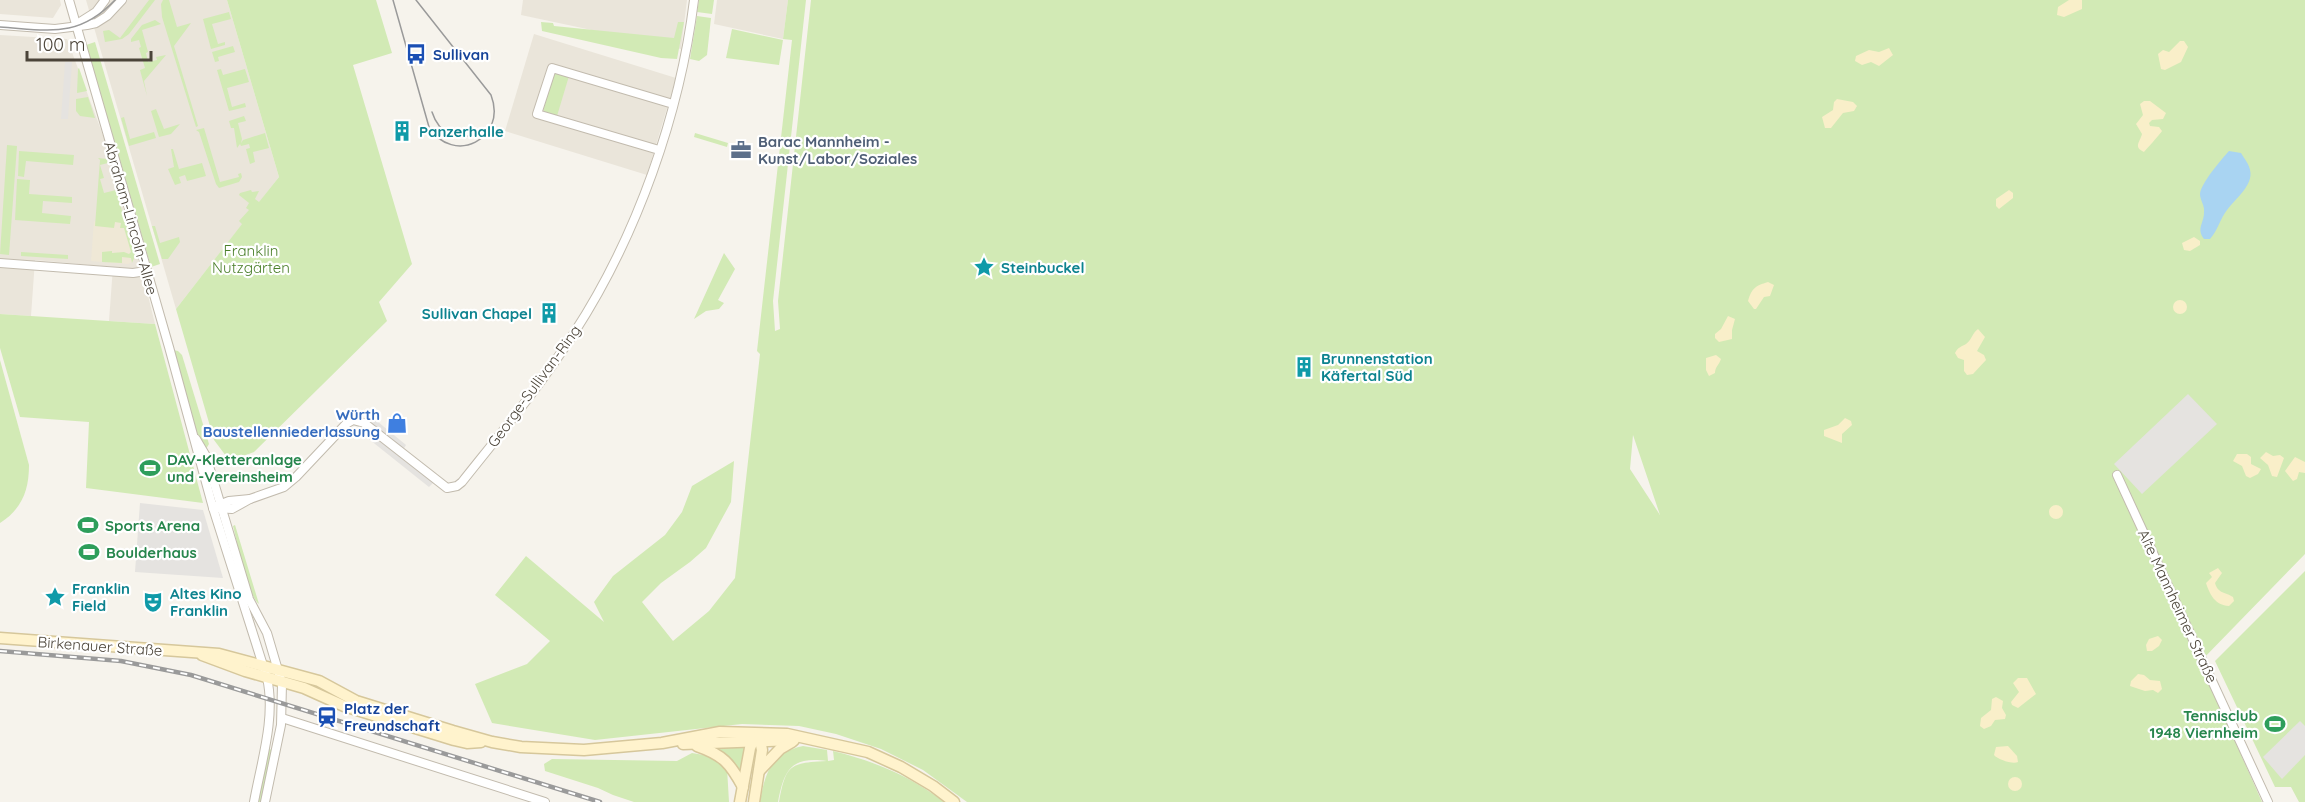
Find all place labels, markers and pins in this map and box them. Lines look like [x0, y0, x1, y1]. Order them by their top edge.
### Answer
bus stop icon: Sullivan [404, 42, 428, 66]
place label: Sullivan [433, 45, 489, 64]
building icon: Panzerhalle [390, 119, 414, 143]
place label: Panzerhalle [419, 122, 504, 141]
place label: Barac Mannheim - Kunst/Labor/Soziales [758, 132, 917, 168]
office icon: Barac Mannheim - Kunst/Labor/Soziales [729, 138, 753, 162]
place icon: Steinbuckel [972, 255, 996, 279]
place label: Steinbuckel [1001, 258, 1084, 277]
building icon: Sullivan Chapel [537, 301, 561, 325]
place label: Sullivan Chapel [422, 304, 532, 323]
place label: Brunnenstation Käfertal Süd [1321, 349, 1433, 385]
building icon: Brunnenstation Käfertal Süd [1292, 355, 1316, 379]
place label: Würth Baustellenniederlassung [203, 405, 380, 441]
shop icon: Würth Baustellenniederlassung [385, 411, 409, 435]
place label: DAV-Kletteranlage und -Vereinsheim [167, 450, 302, 486]
sports icon: DAV-Kletteranlage und -Vereinsheim [138, 456, 162, 480]
sports icon: Sports Arena [76, 513, 100, 537]
place label: Sports Arena [105, 516, 200, 535]
sports icon: Boulderhaus [77, 540, 101, 564]
place label: Boulderhaus [106, 543, 197, 562]
place label: Franklin Field [72, 579, 130, 615]
place label: Altes Kino Franklin [170, 584, 242, 620]
place icon: Franklin Field [43, 585, 67, 609]
theatre icon: Altes Kino Franklin [141, 590, 165, 614]
place label: Platz der Freundschaft [344, 699, 440, 735]
station icon: Platz der Freundschaft [315, 705, 339, 729]
place label: Tennisclub 1948 Viernheim [2149, 706, 2258, 742]
sports icon: Tennisclub 1948 Viernheim [2263, 712, 2287, 736]

